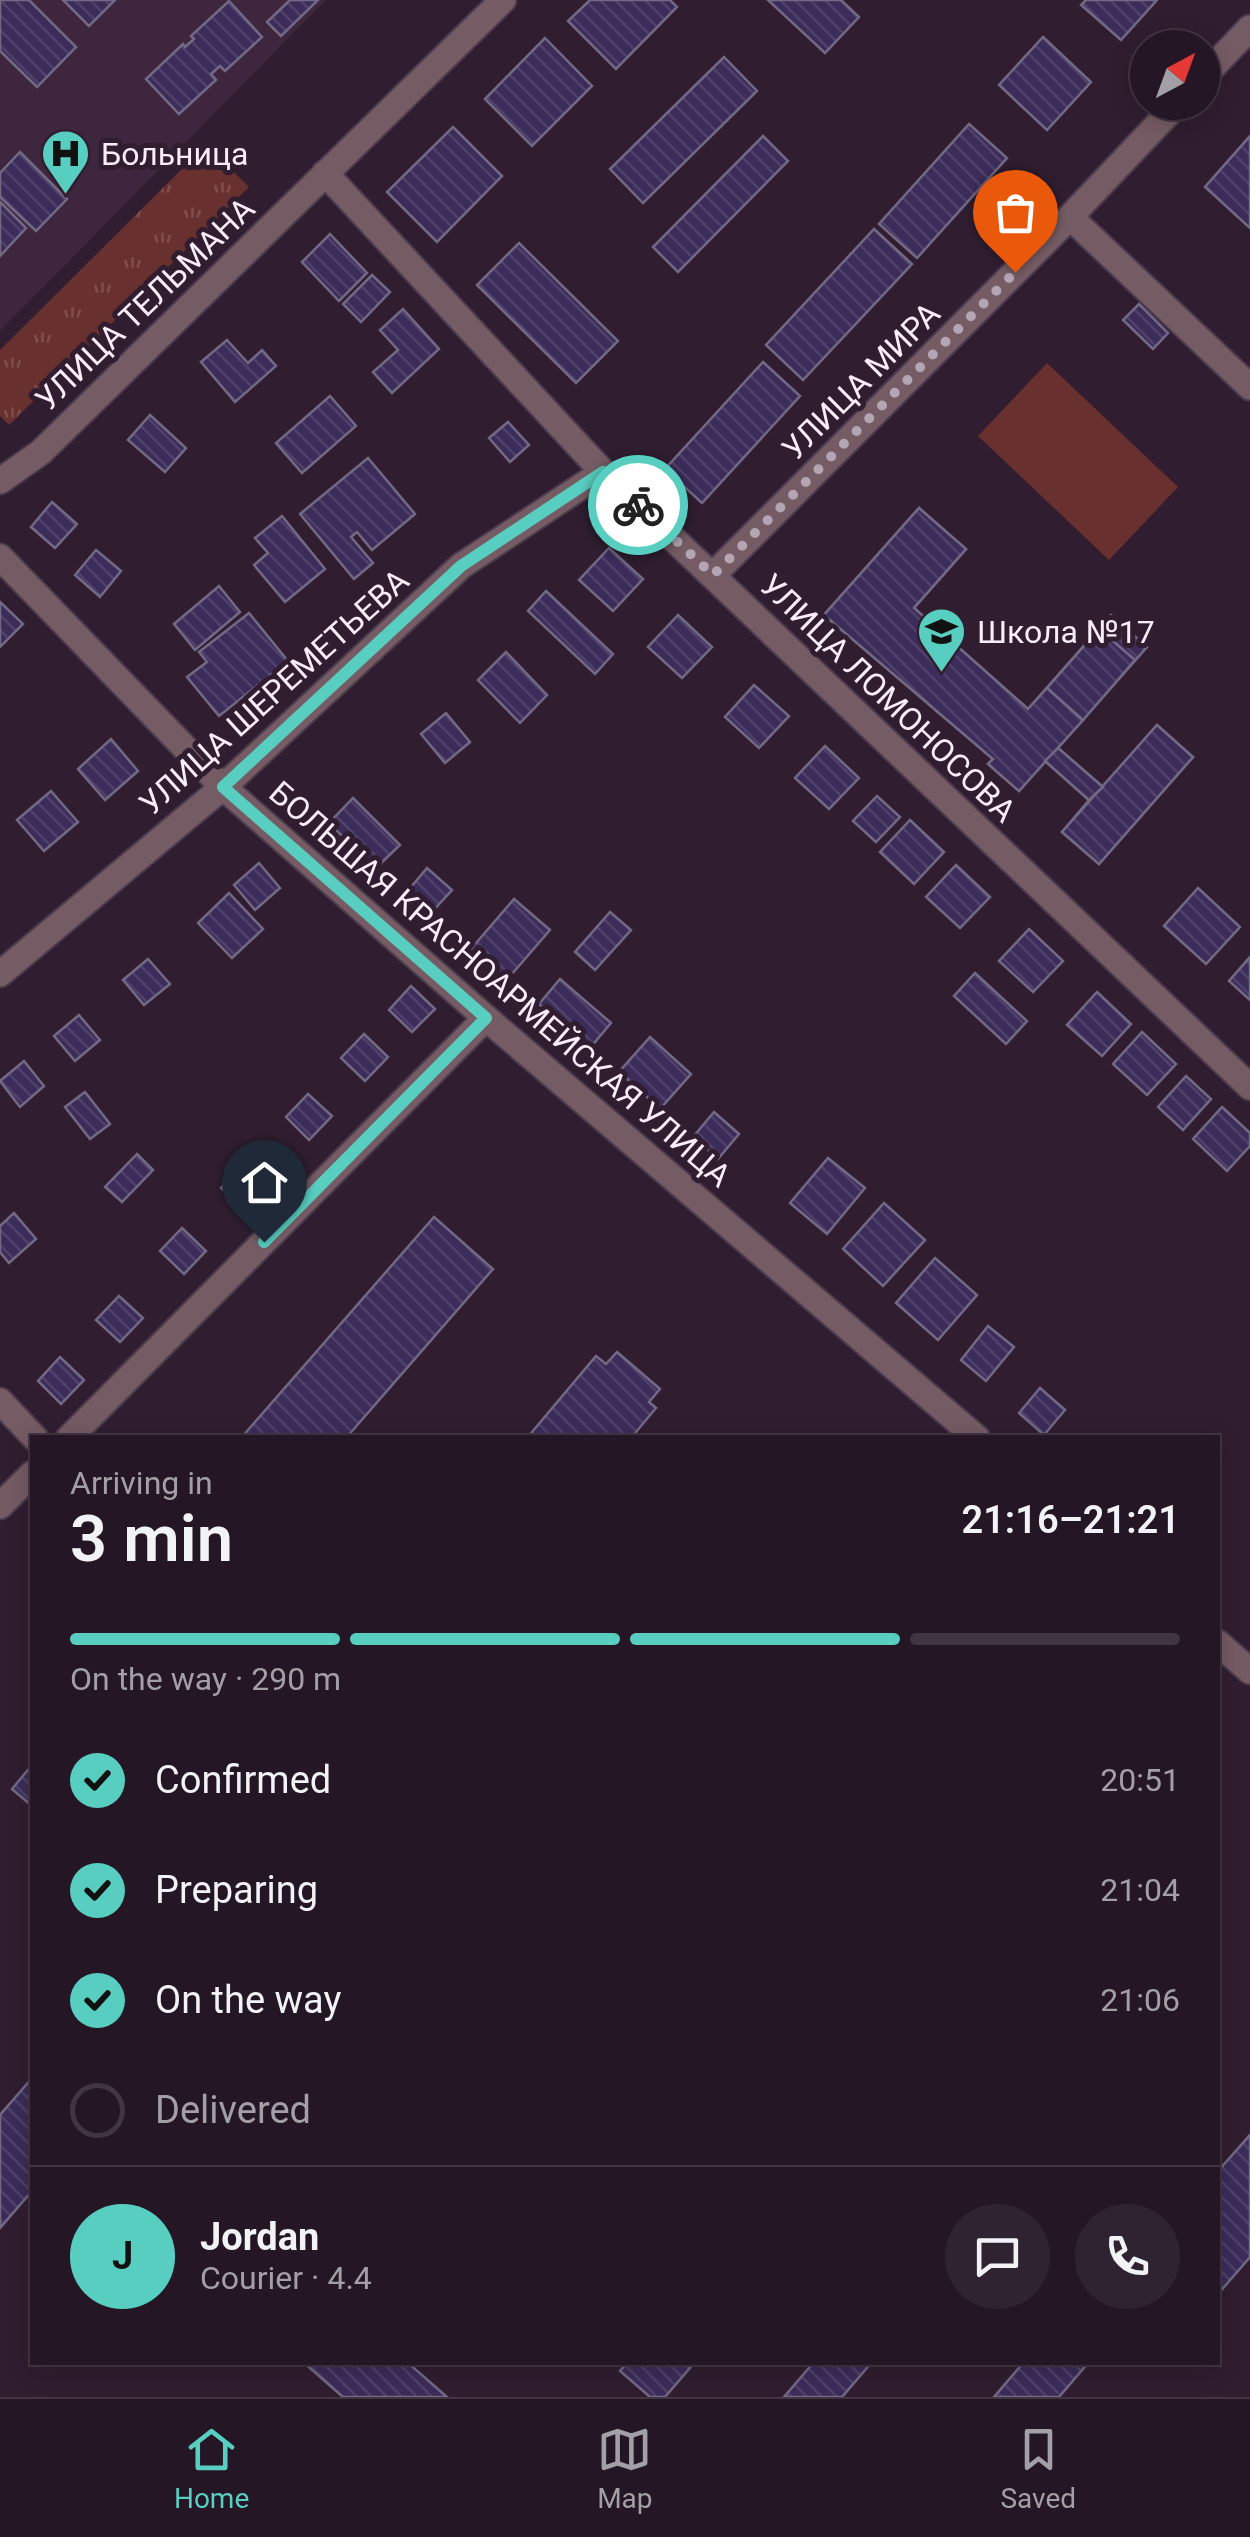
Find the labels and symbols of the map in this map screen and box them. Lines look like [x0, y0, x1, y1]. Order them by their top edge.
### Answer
north arrow [1130, 30, 1220, 120]
hospital icon: Больница [40, 128, 92, 196]
place label: Больница [101, 135, 248, 173]
pin [973, 170, 1058, 273]
street label: УЛИЦА ТЕЛЬМАНА [28, 190, 262, 418]
street label: УЛИЦА МИРА [774, 294, 948, 468]
courier [588, 455, 688, 555]
street label: УЛИЦА ШЕРЕМЕТЬЕВА [132, 561, 416, 823]
street label: УЛИЦА ЛОМОНОСОВА [752, 566, 1024, 830]
school or university icon: Школа №17 [916, 606, 968, 674]
place label: Школа №17 [977, 613, 1155, 651]
street label: БОЛЬШАЯ КРАСНОАРМЕЙСКАЯ УЛИЦА [262, 773, 738, 1195]
pin [222, 1140, 307, 1243]

